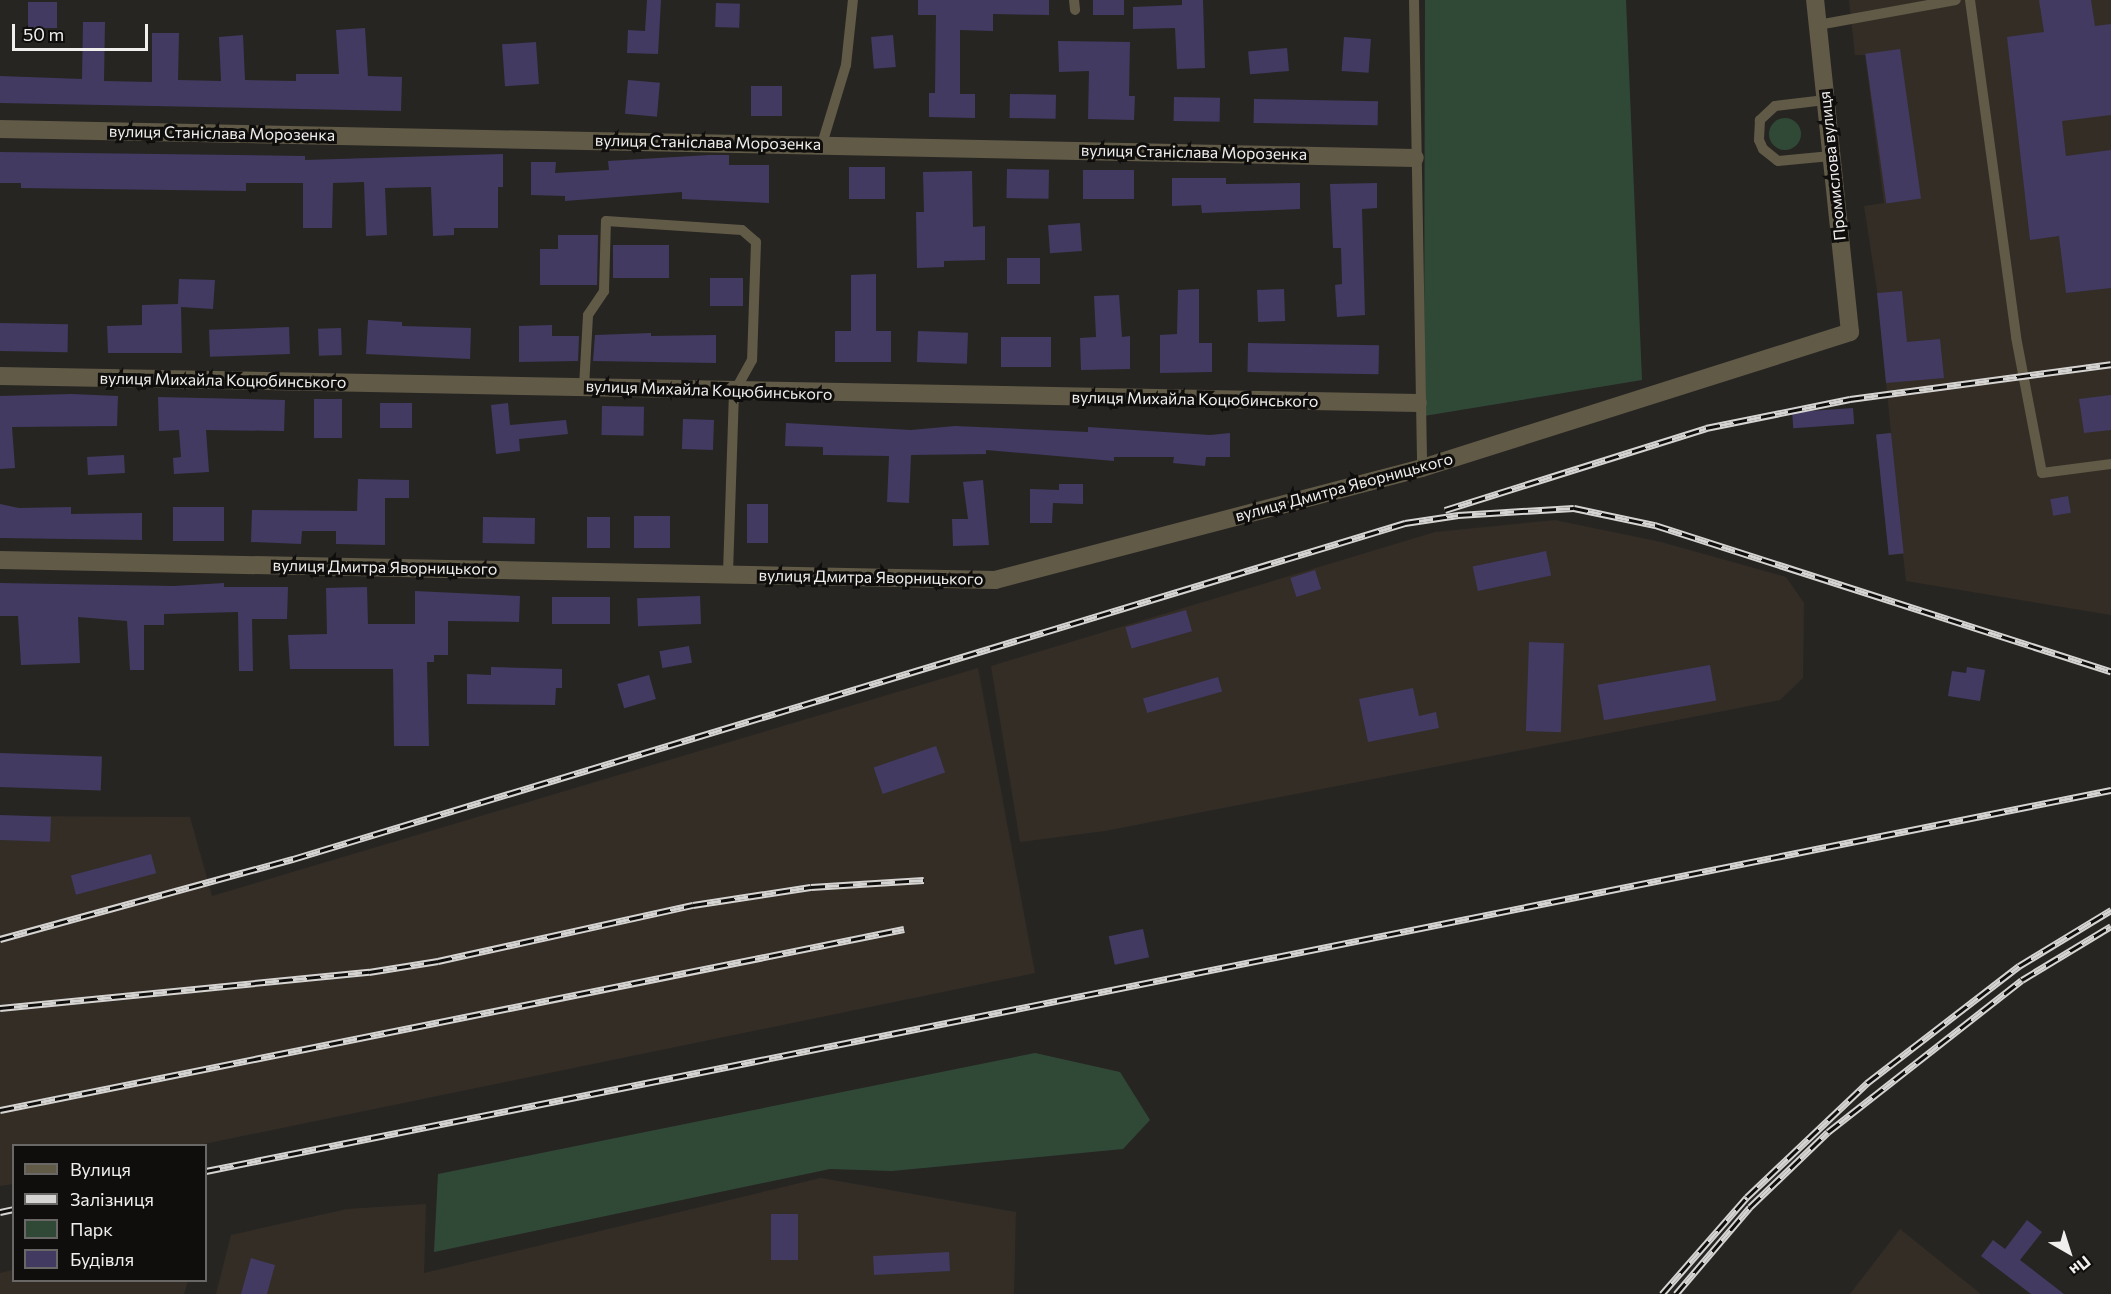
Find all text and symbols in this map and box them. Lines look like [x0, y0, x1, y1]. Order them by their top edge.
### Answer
scale bar [15, 12, 152, 50]
text: 50 m [23, 23, 64, 45]
street label: Промислова вулиця [1815, 90, 1849, 242]
street label: вулиця Станіслава Морозенка [109, 121, 335, 145]
street label: вулиця Станіслава Морозенка [595, 130, 821, 154]
street label: вулиця Станіслава Морозенка [1081, 140, 1307, 164]
street label: вулиця Михайла Коцюбинського [99, 368, 347, 392]
street label: вулиця Михайла Коцюбинського [585, 376, 833, 404]
street label: вулиця Михайла Коцюбинського [1071, 387, 1319, 411]
street label: вулиця Дмитра Яворницького [1233, 449, 1455, 525]
street label: вулиця Дмитра Яворницького [272, 555, 498, 579]
street label: вулиця Дмитра Яворницького [758, 565, 984, 589]
legend [12, 1144, 207, 1282]
text: Вулиця [70, 1158, 131, 1180]
text: Залізниця [70, 1188, 154, 1210]
text: Парк [70, 1218, 113, 1240]
north arrow [2039, 1222, 2099, 1282]
text: Будівля [70, 1248, 134, 1270]
text: Пн [2066, 1252, 2095, 1280]

